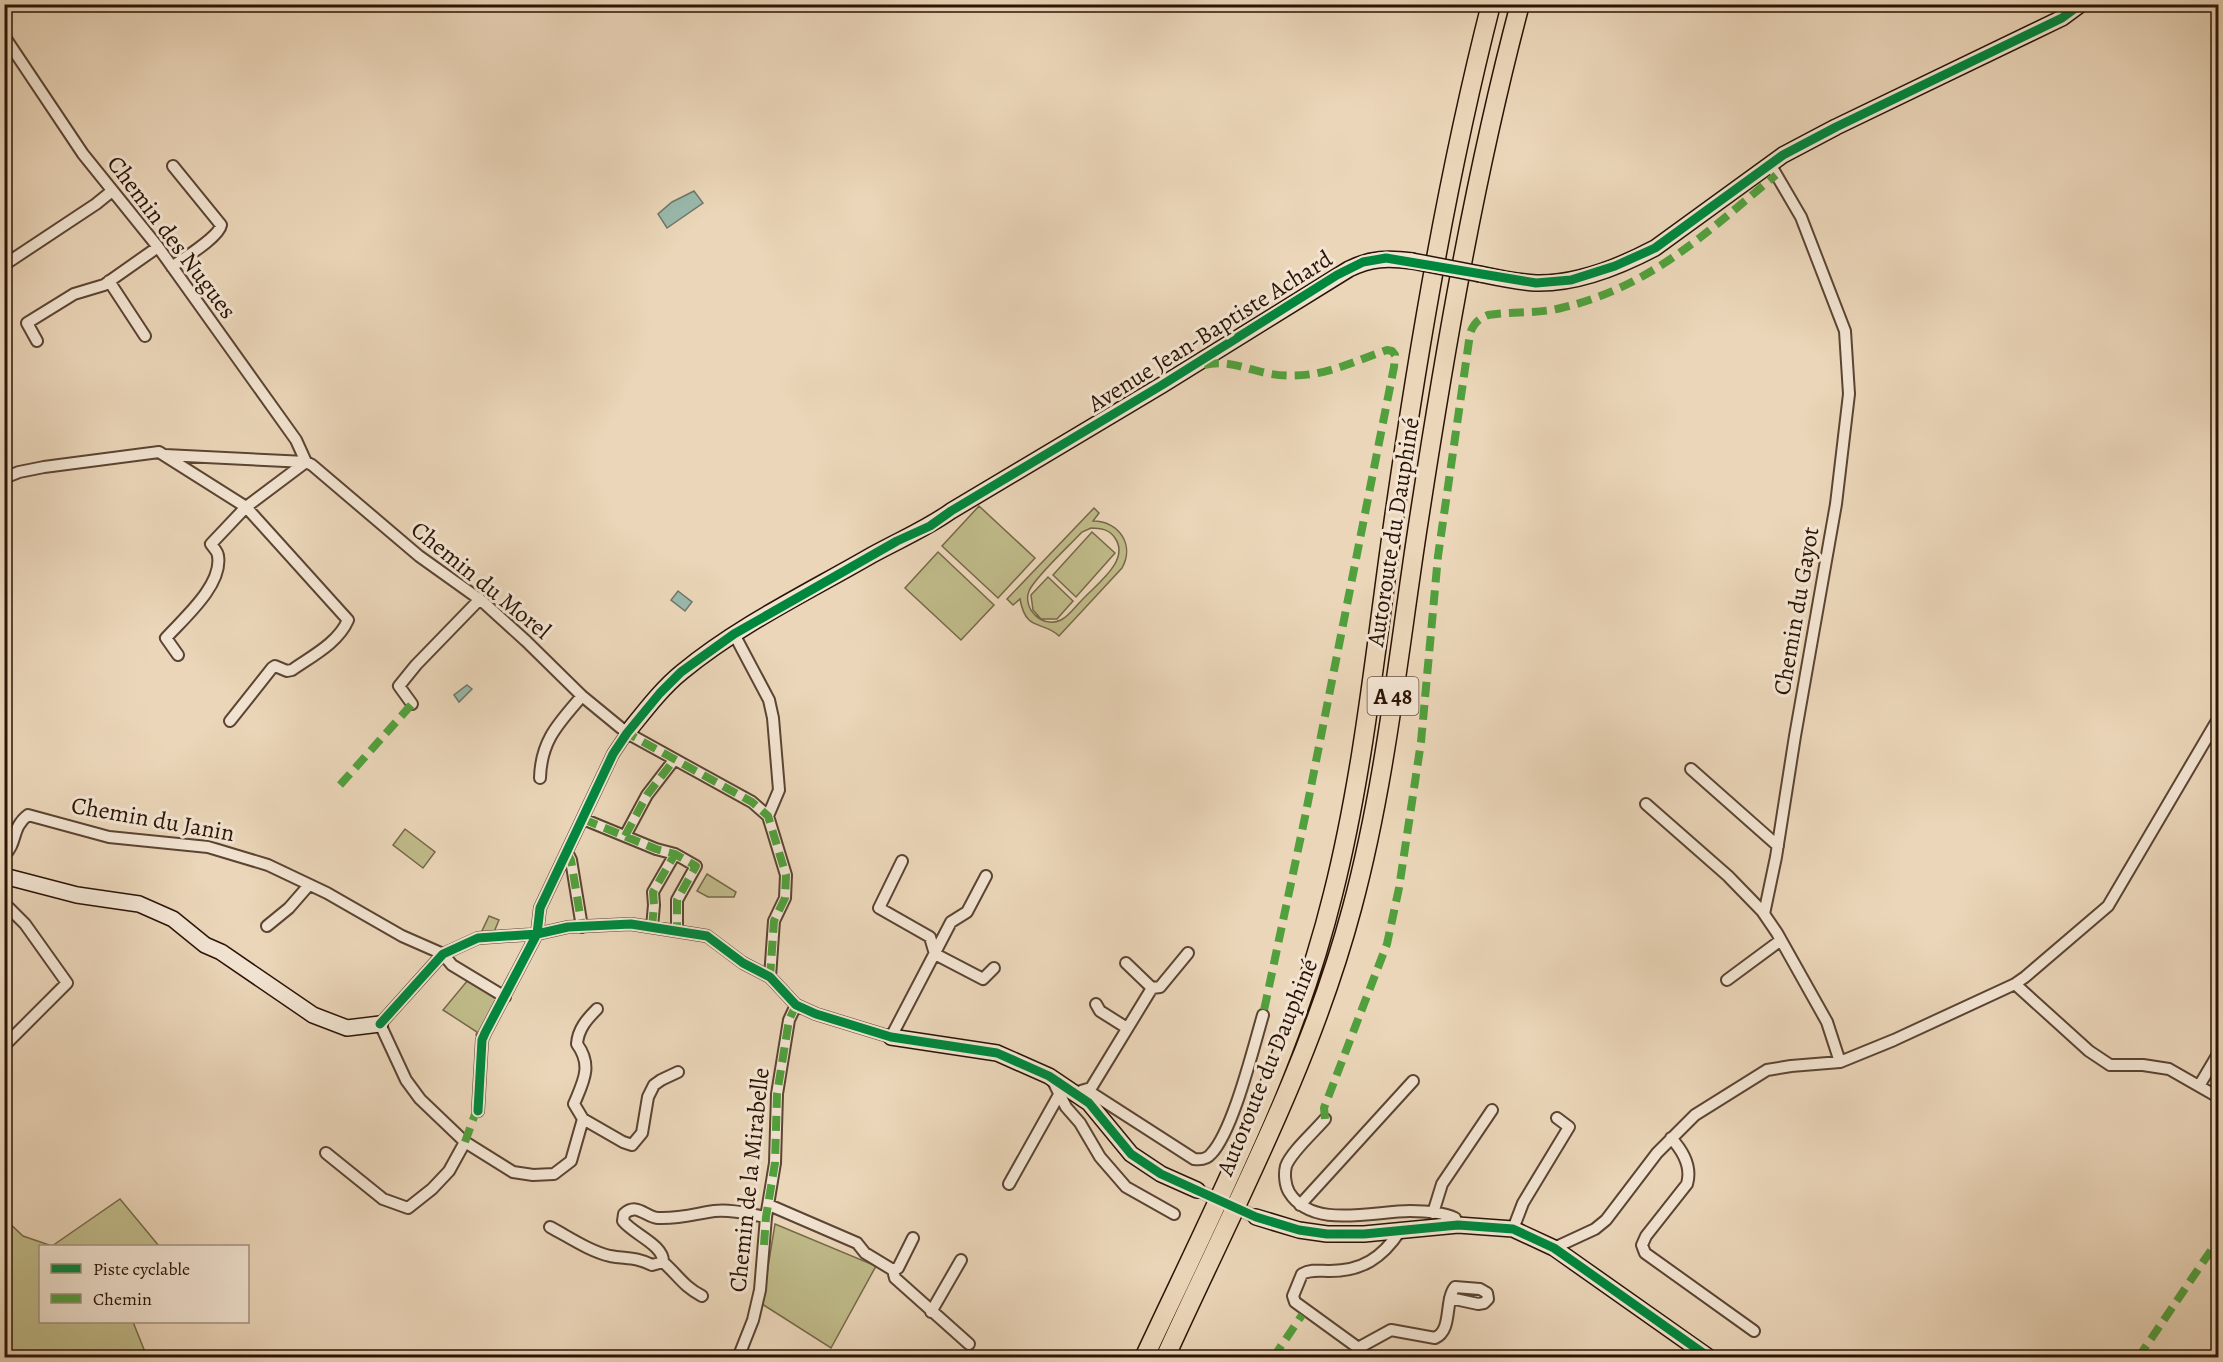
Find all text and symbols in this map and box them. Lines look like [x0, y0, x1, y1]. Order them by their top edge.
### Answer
street label: Chemin des Nugues [100, 149, 244, 325]
street label: Avenue Jean-Baptiste Achard [1081, 243, 1338, 420]
street label: Autoroute du Dauphiné [1359, 415, 1427, 650]
street label: Chemin du Morel [404, 514, 558, 646]
street label: Chemin du Gayot [1765, 524, 1827, 698]
road number: A 48 [1368, 677, 1418, 715]
street label: Chemin du Janin [69, 789, 237, 849]
street label: Autoroute du Dauphiné [1208, 954, 1325, 1181]
street label: Chemin de la Mirabelle [721, 1066, 777, 1294]
legend [39, 1245, 249, 1323]
text: Piste cyclable [93, 1257, 190, 1281]
text: Chemin [93, 1287, 152, 1311]

